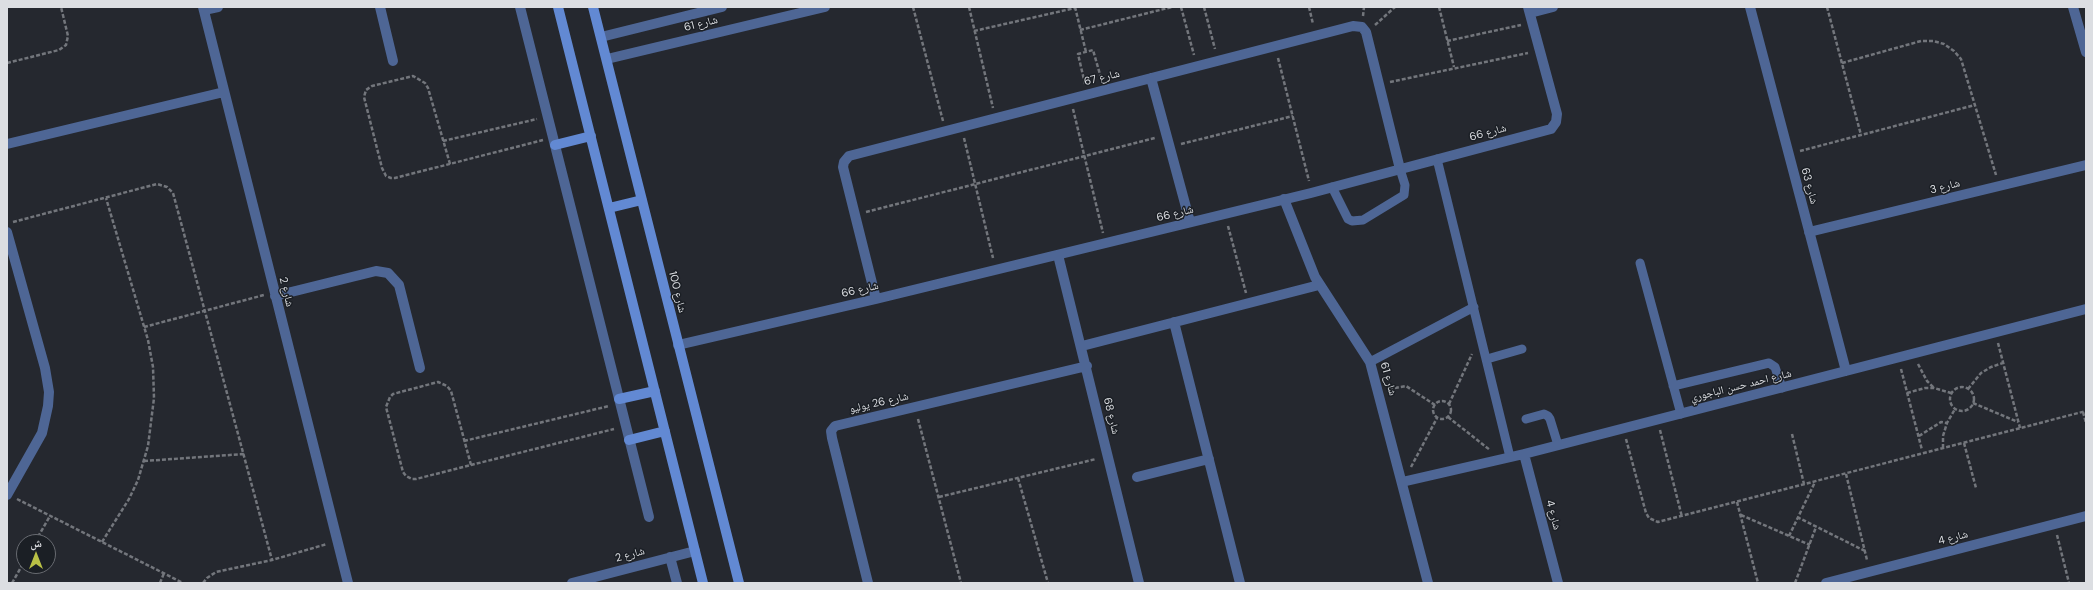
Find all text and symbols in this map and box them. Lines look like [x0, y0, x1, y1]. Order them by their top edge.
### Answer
street label: شارع 61 [683, 13, 719, 35]
street label: شارع 67 [1083, 67, 1121, 89]
street label: شارع 66 [1468, 122, 1508, 144]
street label: شارع 63 [1798, 166, 1820, 206]
street label: شارع 3 [1929, 177, 1961, 197]
street label: شارع 66 [1155, 203, 1195, 225]
street label: شارع 100 [665, 270, 689, 314]
street label: شارع 2 [276, 276, 296, 308]
street label: شارع 66 [840, 279, 880, 301]
street label: شارع 61 [1377, 361, 1399, 397]
street label: شارع احمد حسن الباجوري [1689, 367, 1793, 405]
street label: شارع 26 يوليو [848, 390, 910, 416]
street label: شارع 68 [1100, 396, 1122, 436]
street label: شارع 4 [1543, 499, 1563, 531]
street label: شارع 4 [1937, 528, 1969, 548]
north arrow [16, 534, 56, 574]
text: ش [30, 536, 42, 550]
street label: شارع 2 [614, 545, 646, 565]

